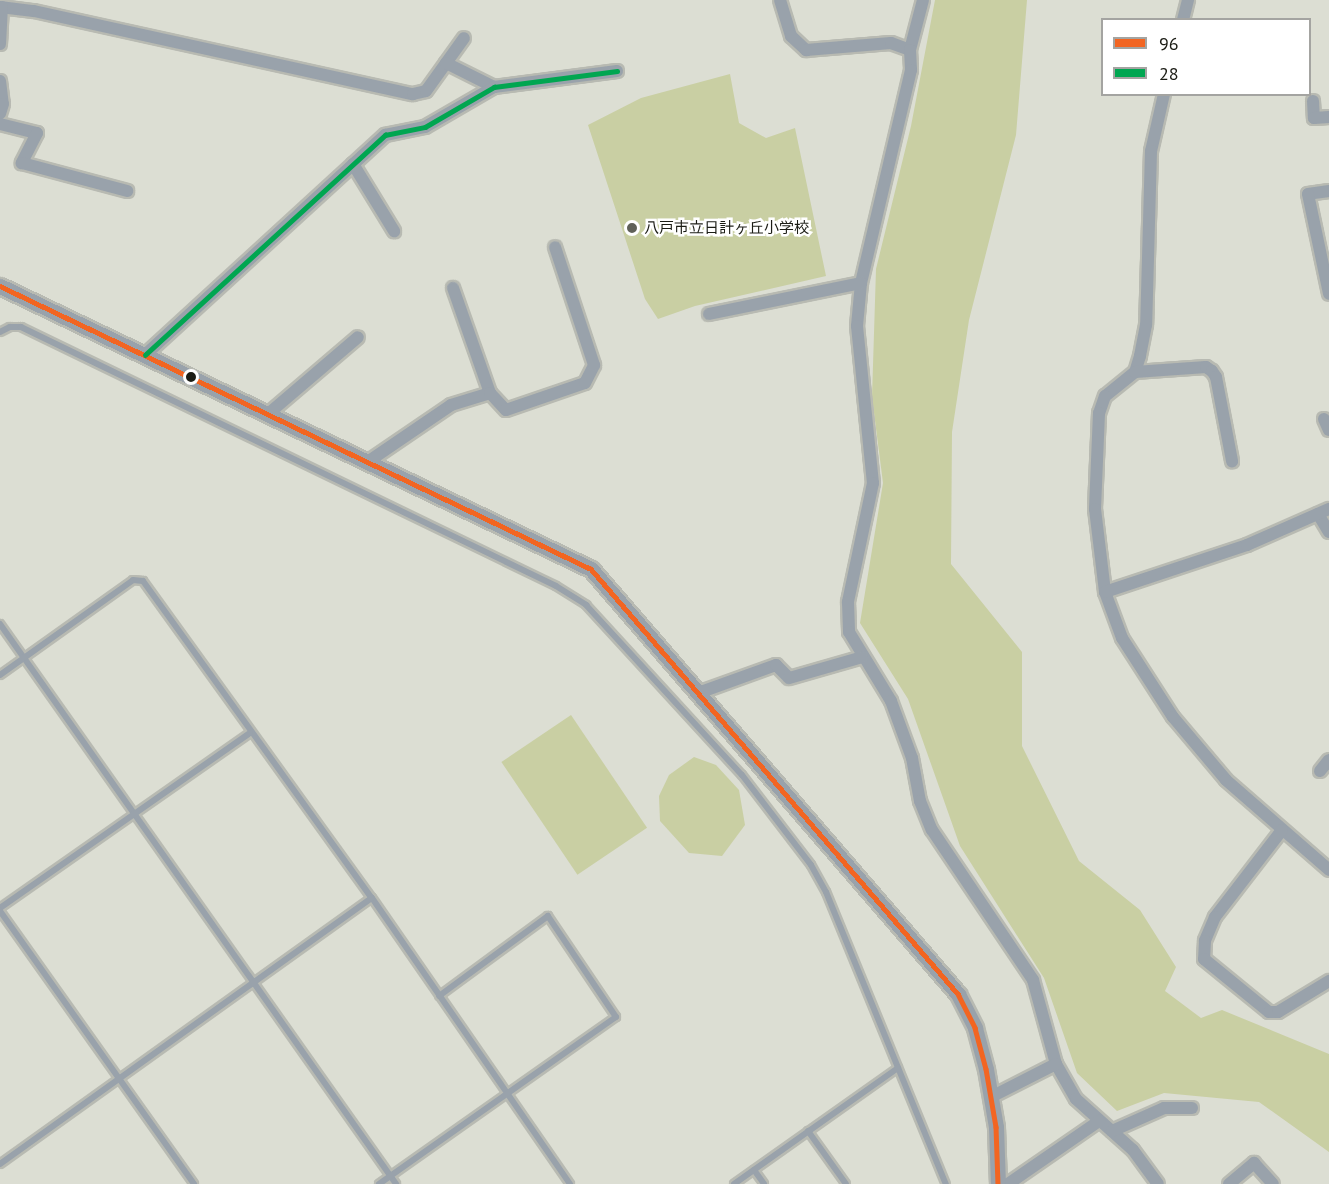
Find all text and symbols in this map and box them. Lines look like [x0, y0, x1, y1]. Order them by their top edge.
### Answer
legend [1101, 18, 1311, 96]
text: 96 [1159, 32, 1179, 55]
text: 28 [1159, 62, 1179, 85]
place label: 八戸市立日計ヶ丘小学校 [644, 219, 809, 237]
marker: 八戸市立日計ヶ丘小学校 [625, 221, 639, 235]
unlabelled marker [185, 371, 197, 383]

